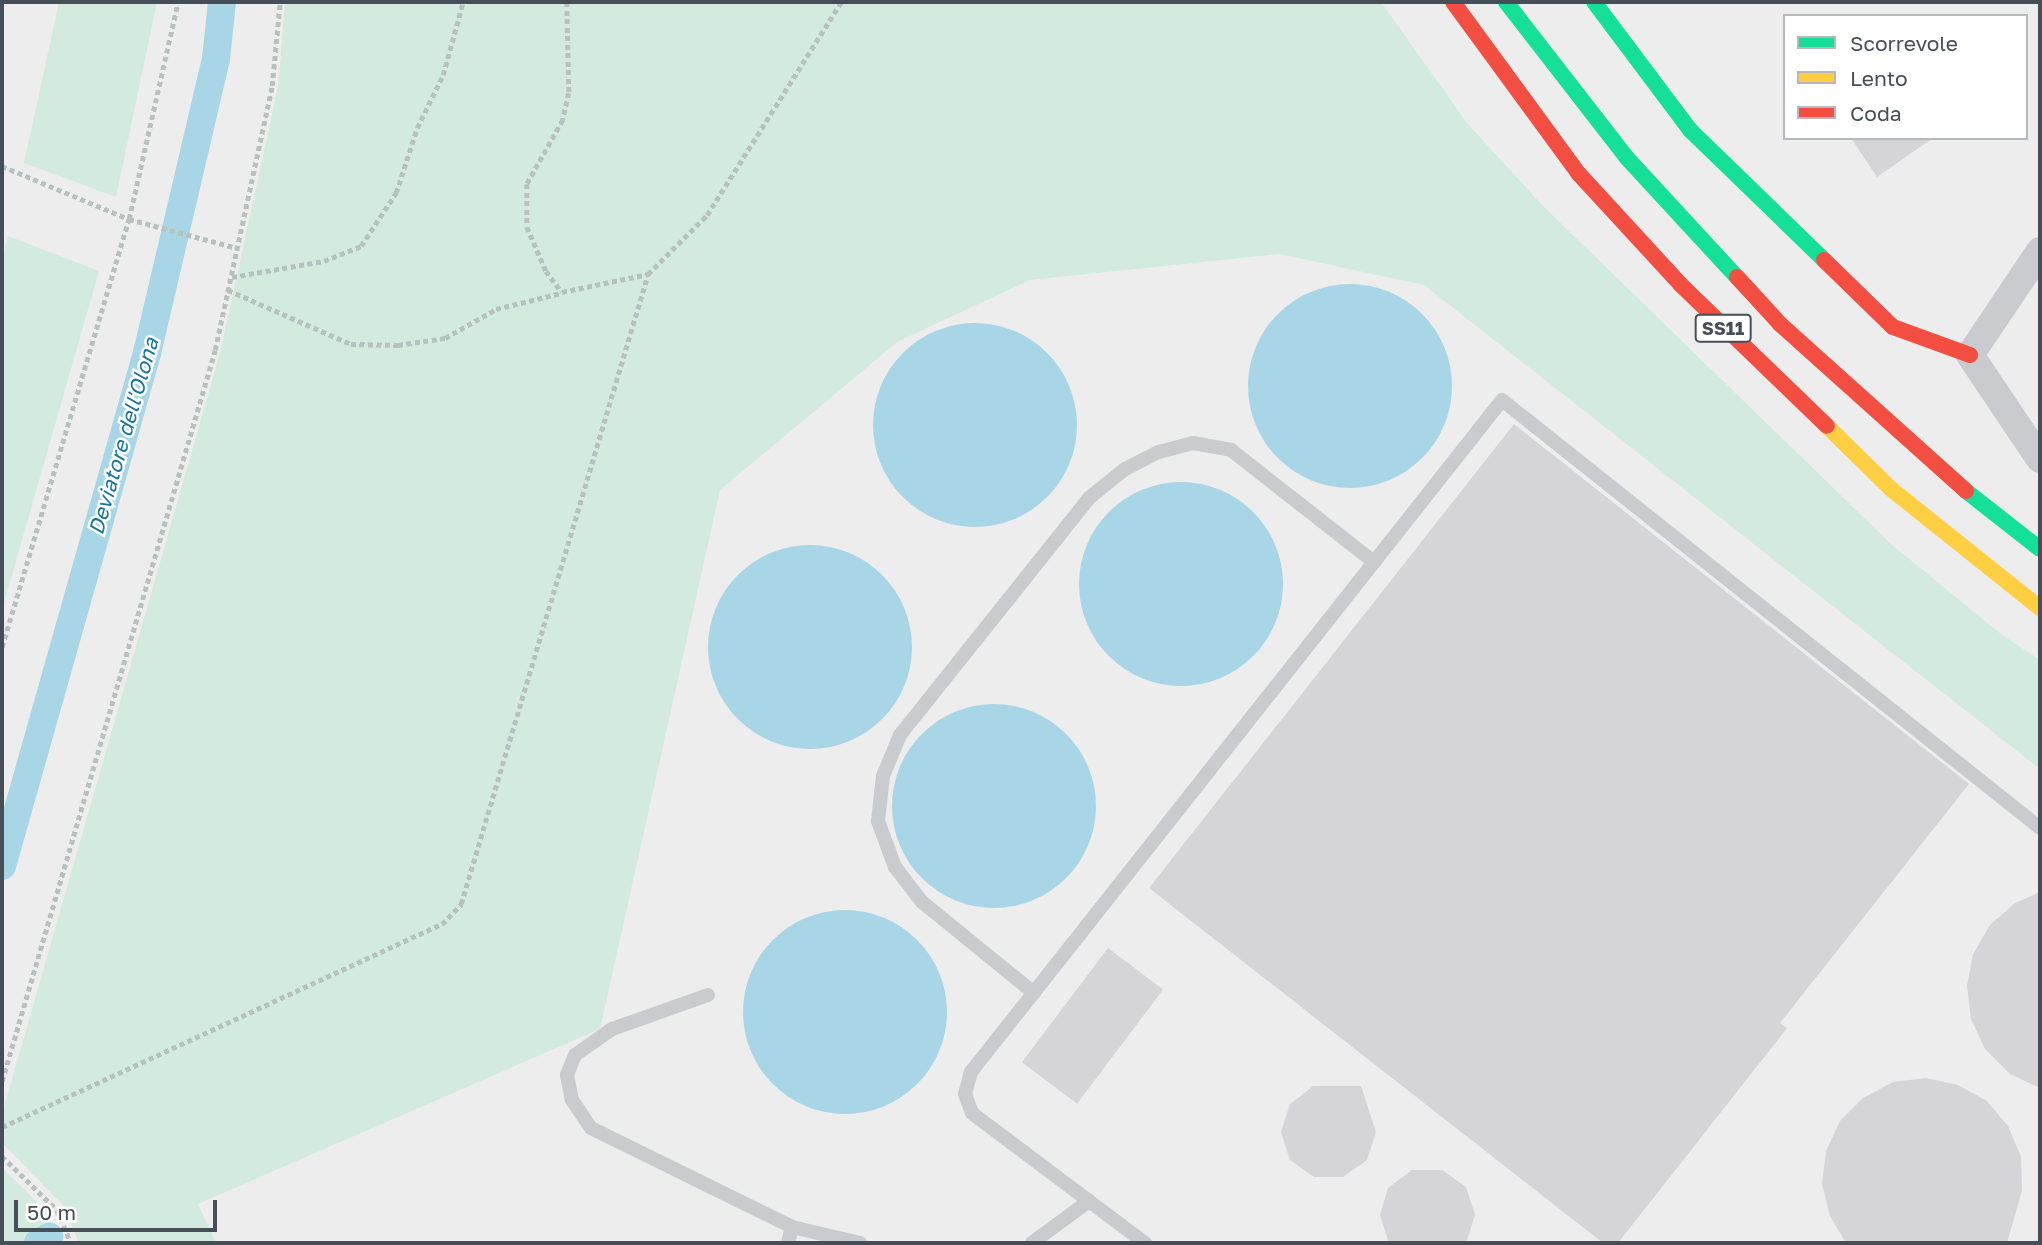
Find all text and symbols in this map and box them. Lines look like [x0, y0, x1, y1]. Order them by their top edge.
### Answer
legend [1783, 14, 2028, 140]
text: Scorrevole [1850, 30, 1958, 56]
text: Lento [1850, 65, 1908, 91]
text: Coda [1850, 100, 1902, 126]
road number: SS11 [1693, 314, 1753, 342]
water label: Deviatore dell'Olona [83, 335, 163, 537]
scale bar [18, 1186, 220, 1230]
text: 50 m [27, 1199, 76, 1225]

